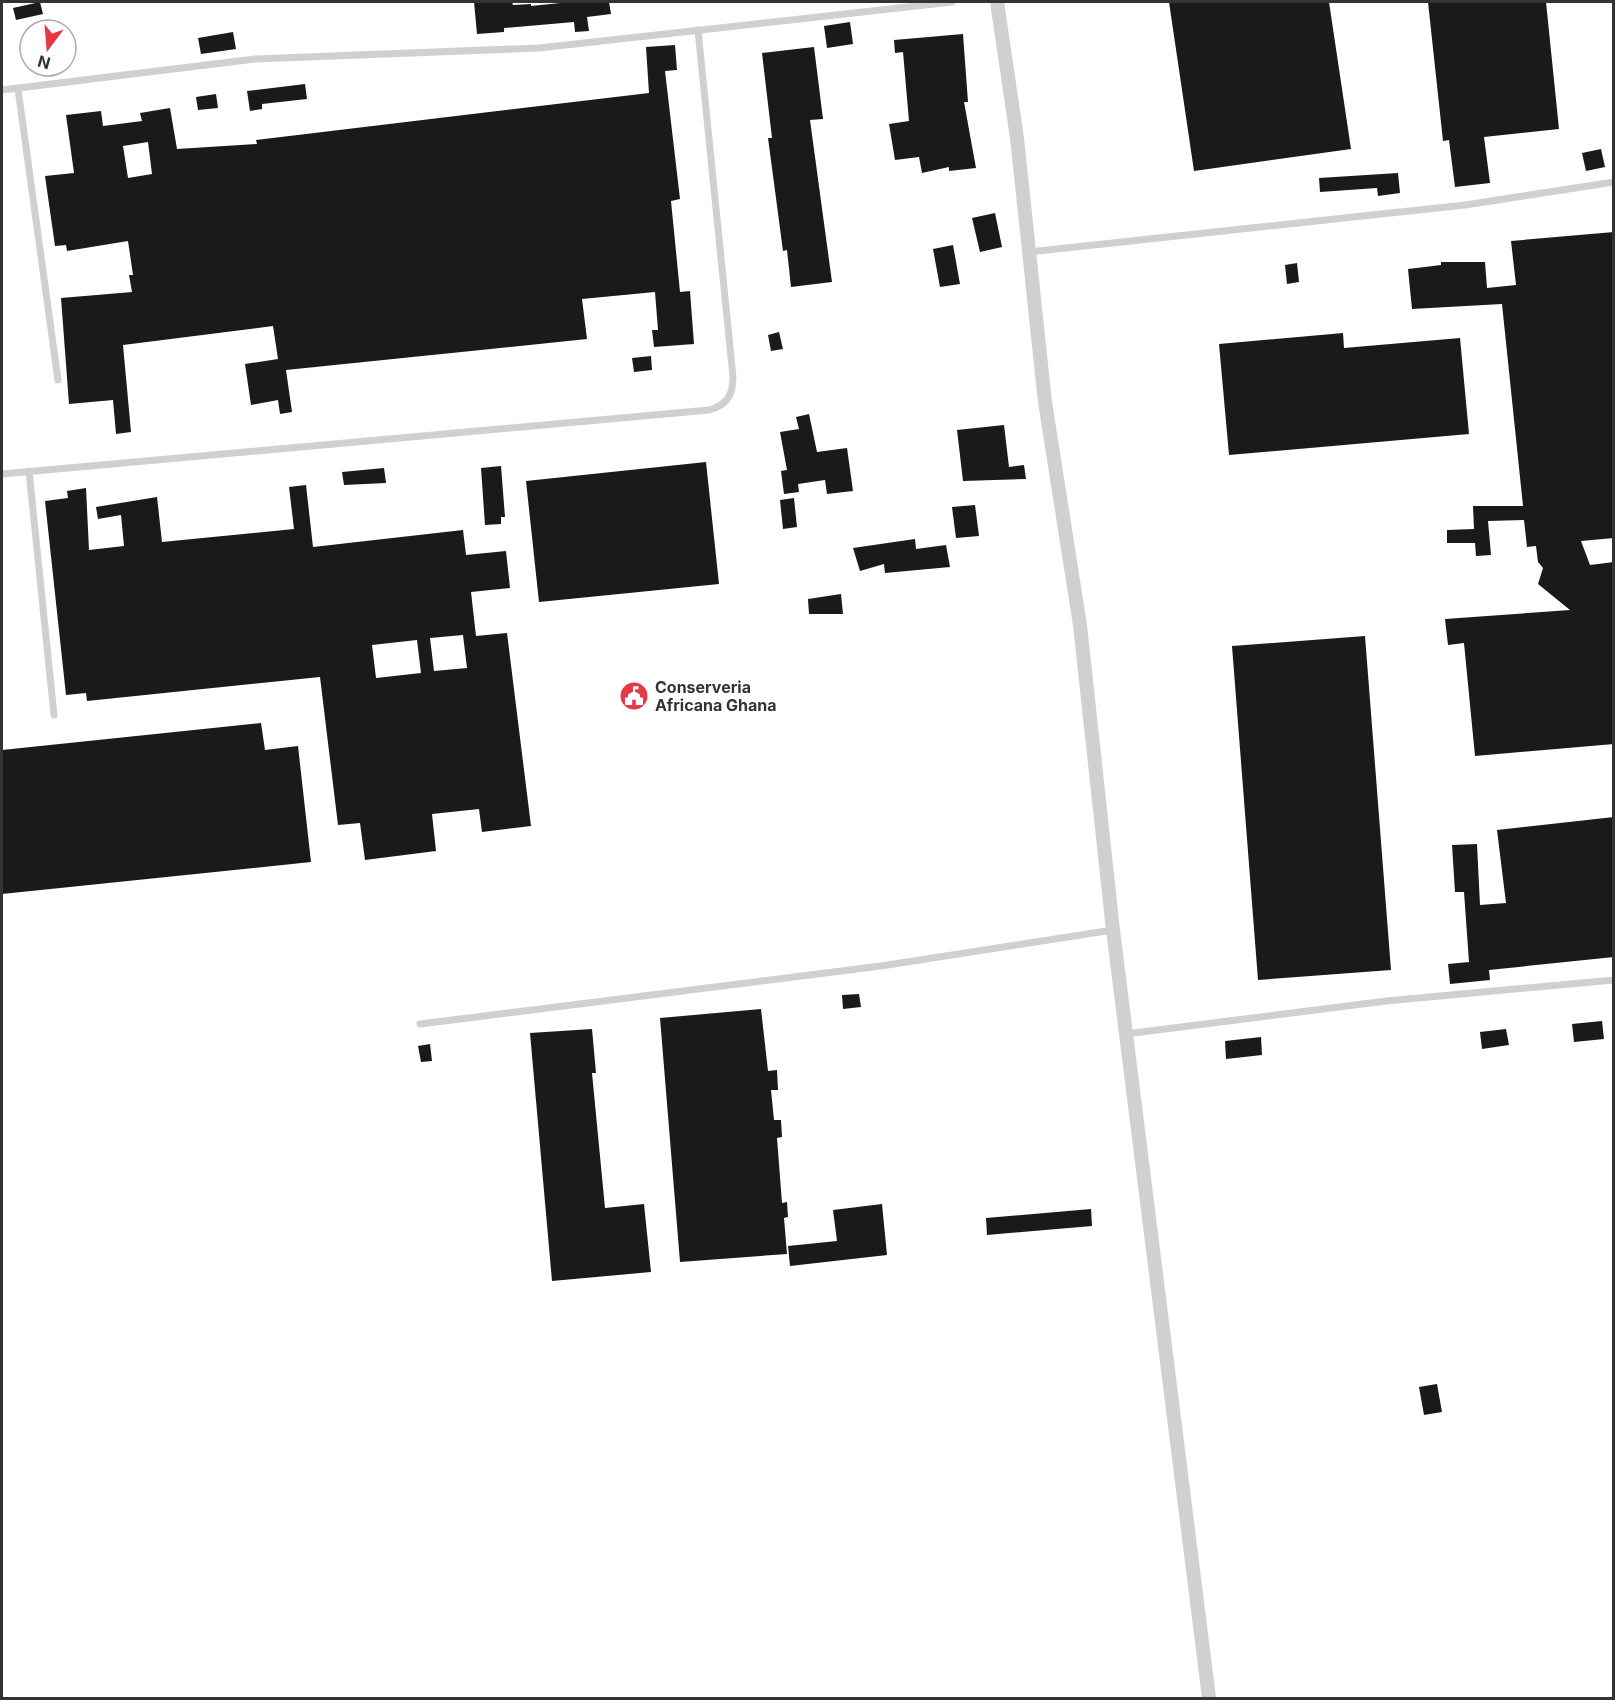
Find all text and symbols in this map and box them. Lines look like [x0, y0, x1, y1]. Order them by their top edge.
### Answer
north arrow [18, 18, 78, 78]
text: N [35, 51, 52, 74]
place label: Conserveria Africana Ghana [655, 677, 777, 715]
public building icon: Conserveria Africana Ghana [618, 680, 650, 712]

